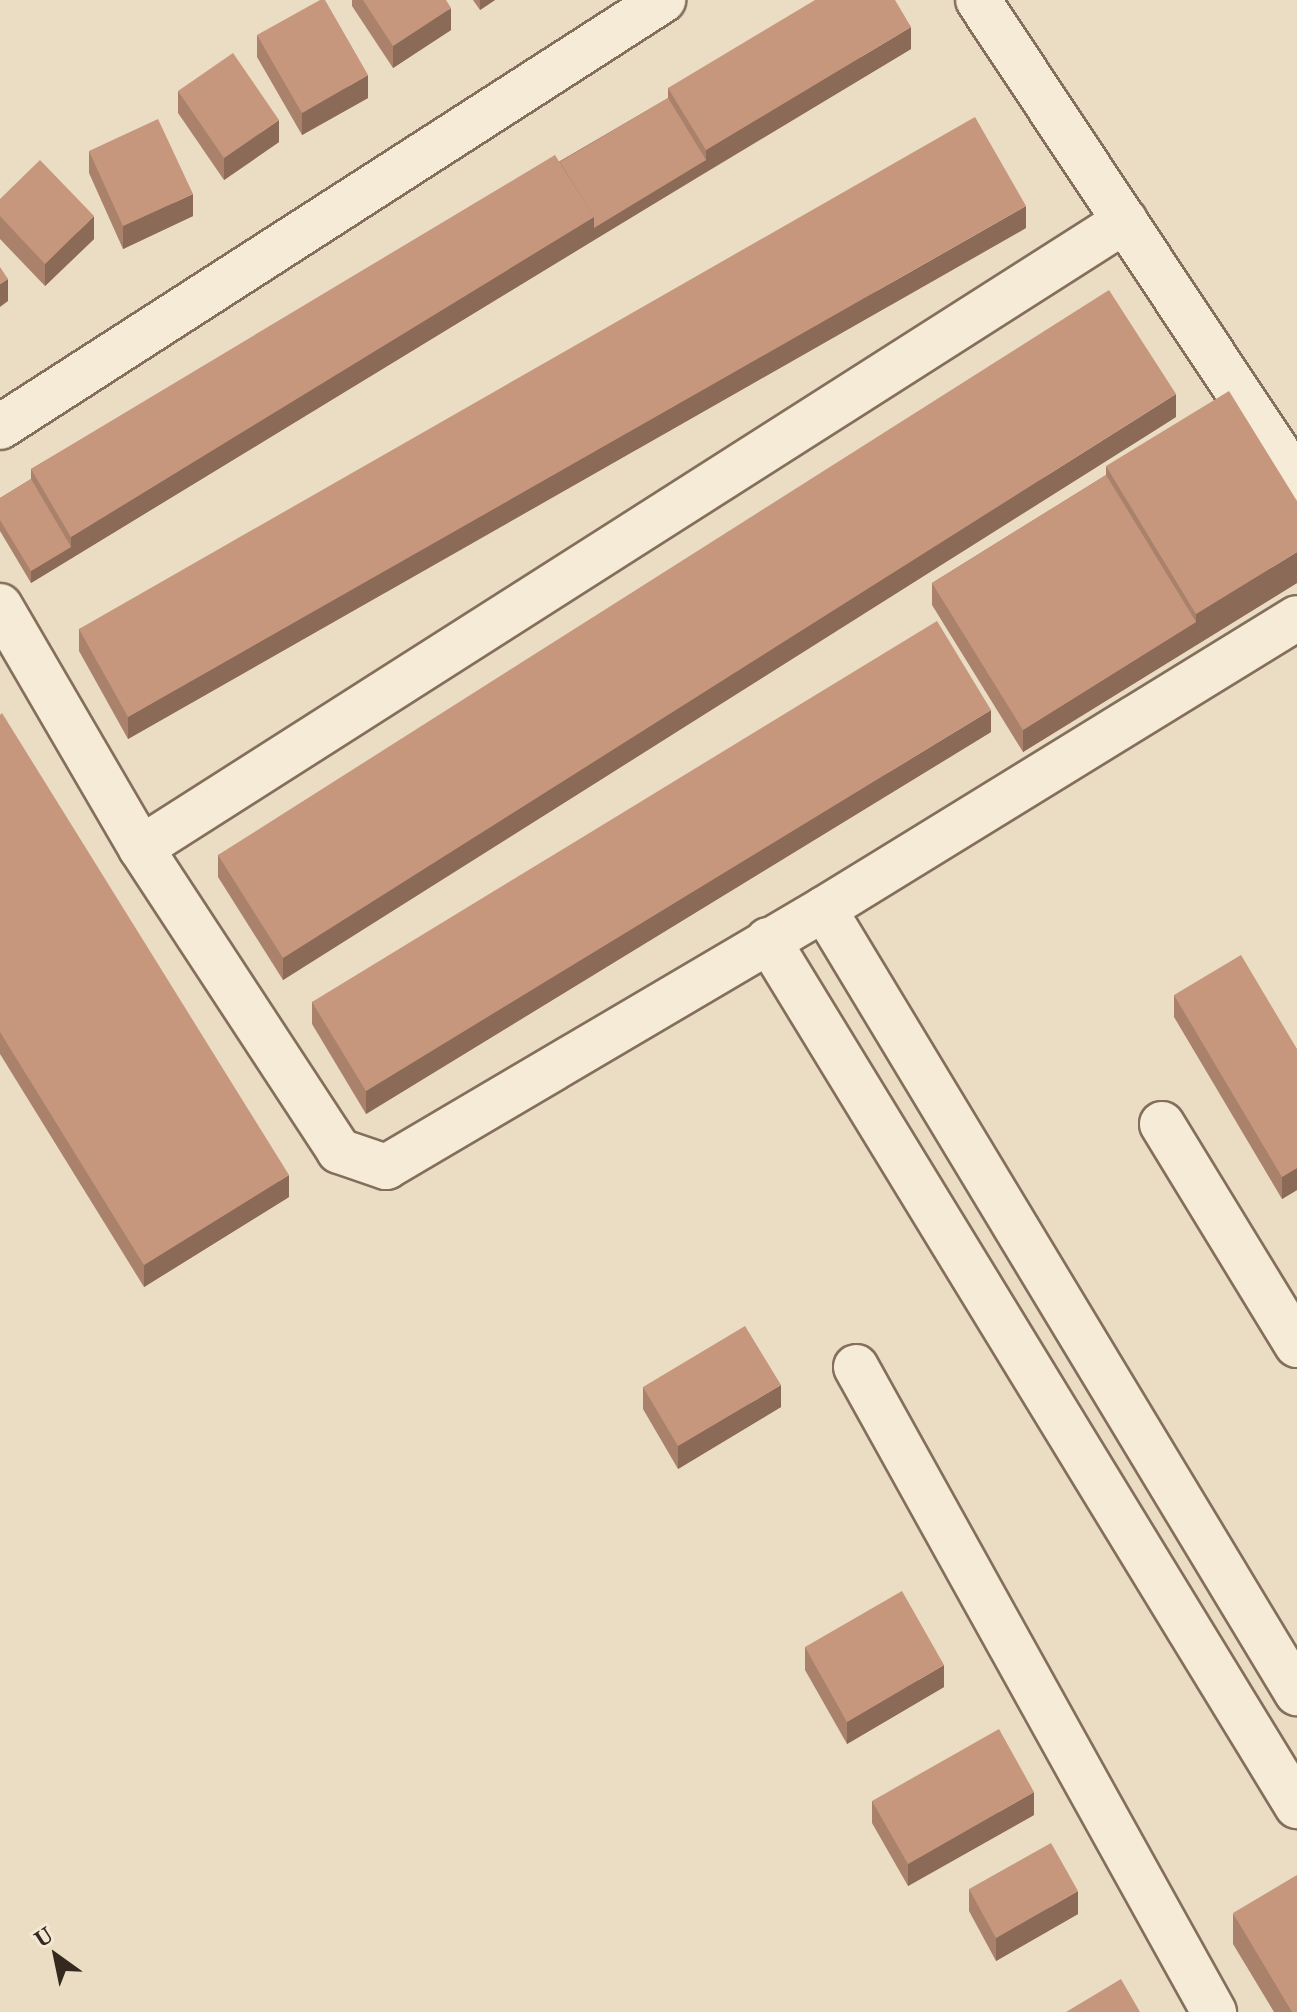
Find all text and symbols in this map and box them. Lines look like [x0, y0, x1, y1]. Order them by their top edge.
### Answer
north arrow [16, 1916, 96, 1996]
text: U [28, 1919, 58, 1953]

